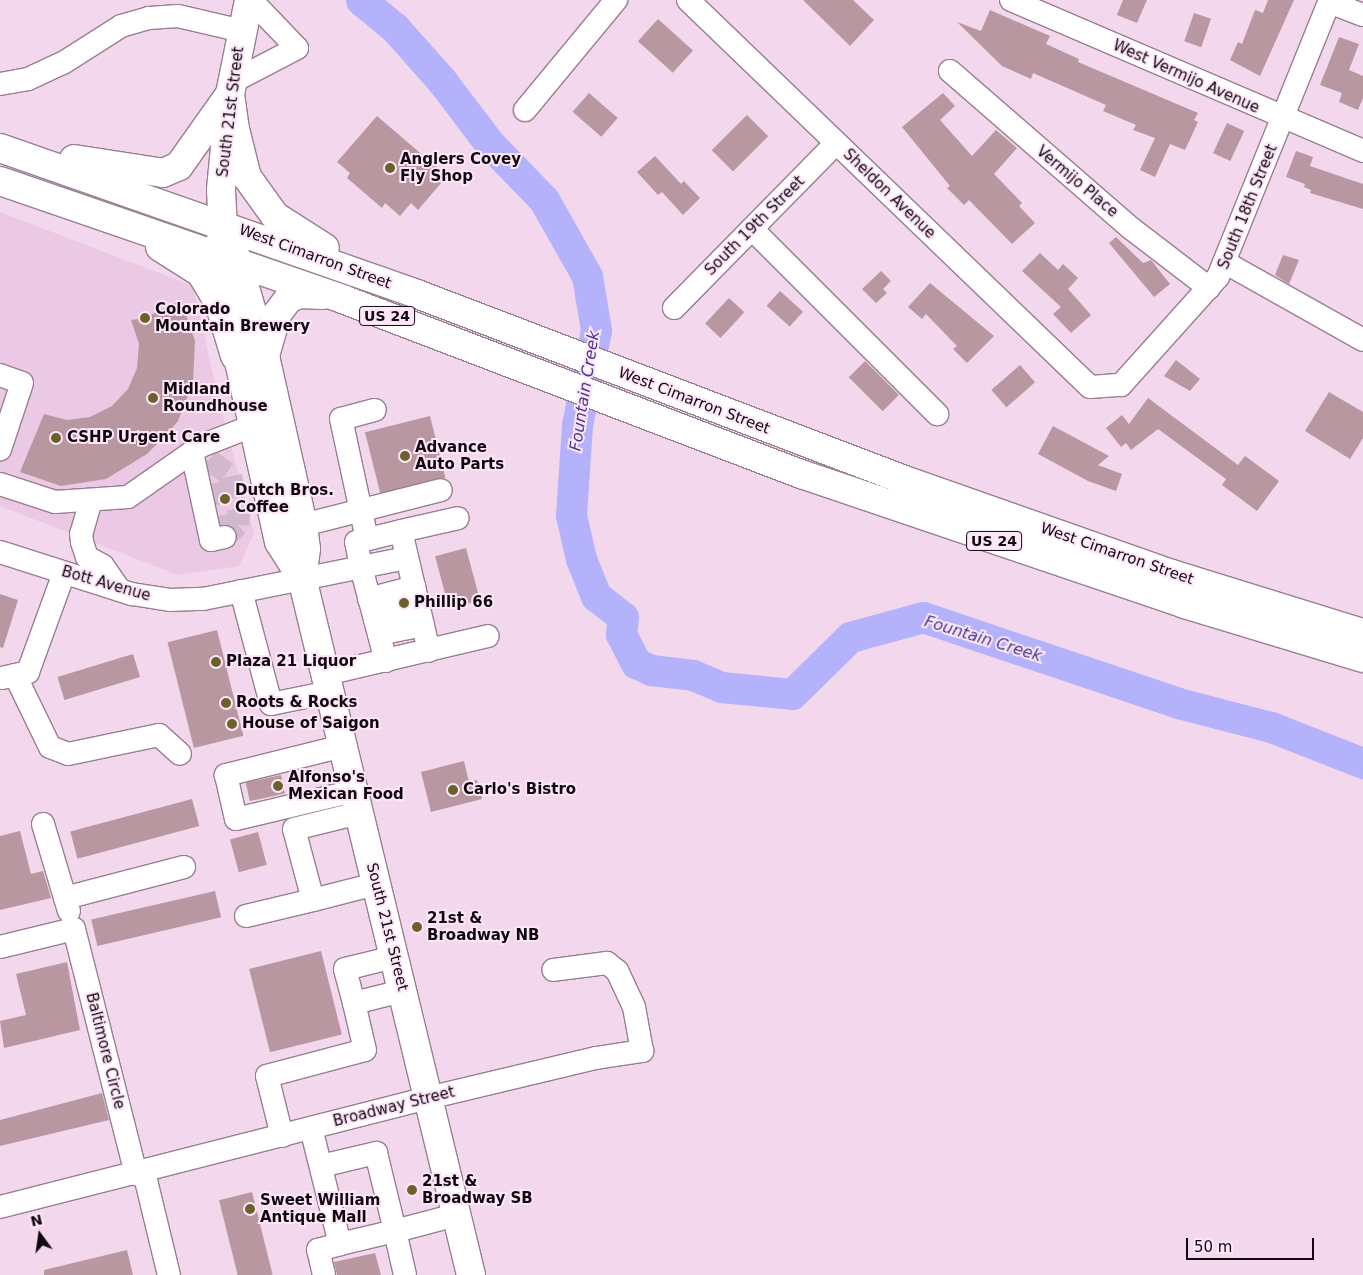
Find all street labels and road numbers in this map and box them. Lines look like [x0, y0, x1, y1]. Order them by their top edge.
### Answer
street label: West Vermijo Avenue [1110, 37, 1262, 117]
street label: South 21st Street [214, 46, 248, 178]
street label: South 18th Street [1215, 142, 1281, 272]
street label: Vermijo Place [1033, 143, 1121, 221]
street label: Sheldon Avenue [839, 145, 939, 243]
street label: South 19th Street [702, 173, 808, 279]
street label: West Cimarron Street [236, 221, 394, 293]
road number: US 24 [358, 304, 416, 328]
street label: West Cimarron Street [616, 364, 772, 438]
street label: West Cimarron Street [1038, 519, 1196, 589]
road number: US 24 [965, 530, 1023, 552]
street label: Bott Avenue [59, 563, 153, 605]
street label: South 21st Street [362, 861, 412, 993]
street label: Baltimore Circle [82, 991, 128, 1111]
street label: Broadway Street [331, 1083, 457, 1131]

